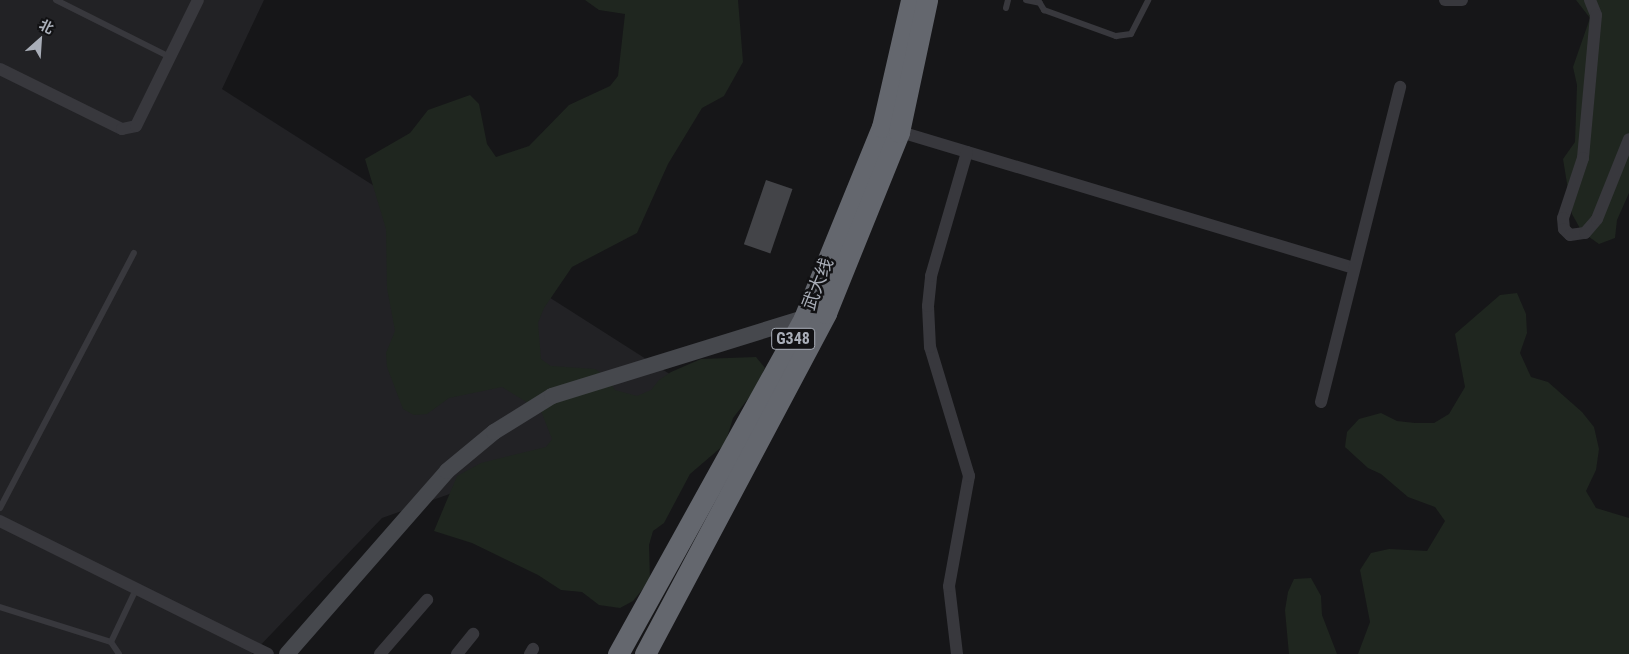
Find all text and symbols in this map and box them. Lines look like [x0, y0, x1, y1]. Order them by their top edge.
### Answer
north arrow [15, 15, 65, 65]
text: 北 [37, 16, 56, 37]
street label: 武大线 [798, 255, 838, 313]
road number: G348 [770, 326, 816, 352]

